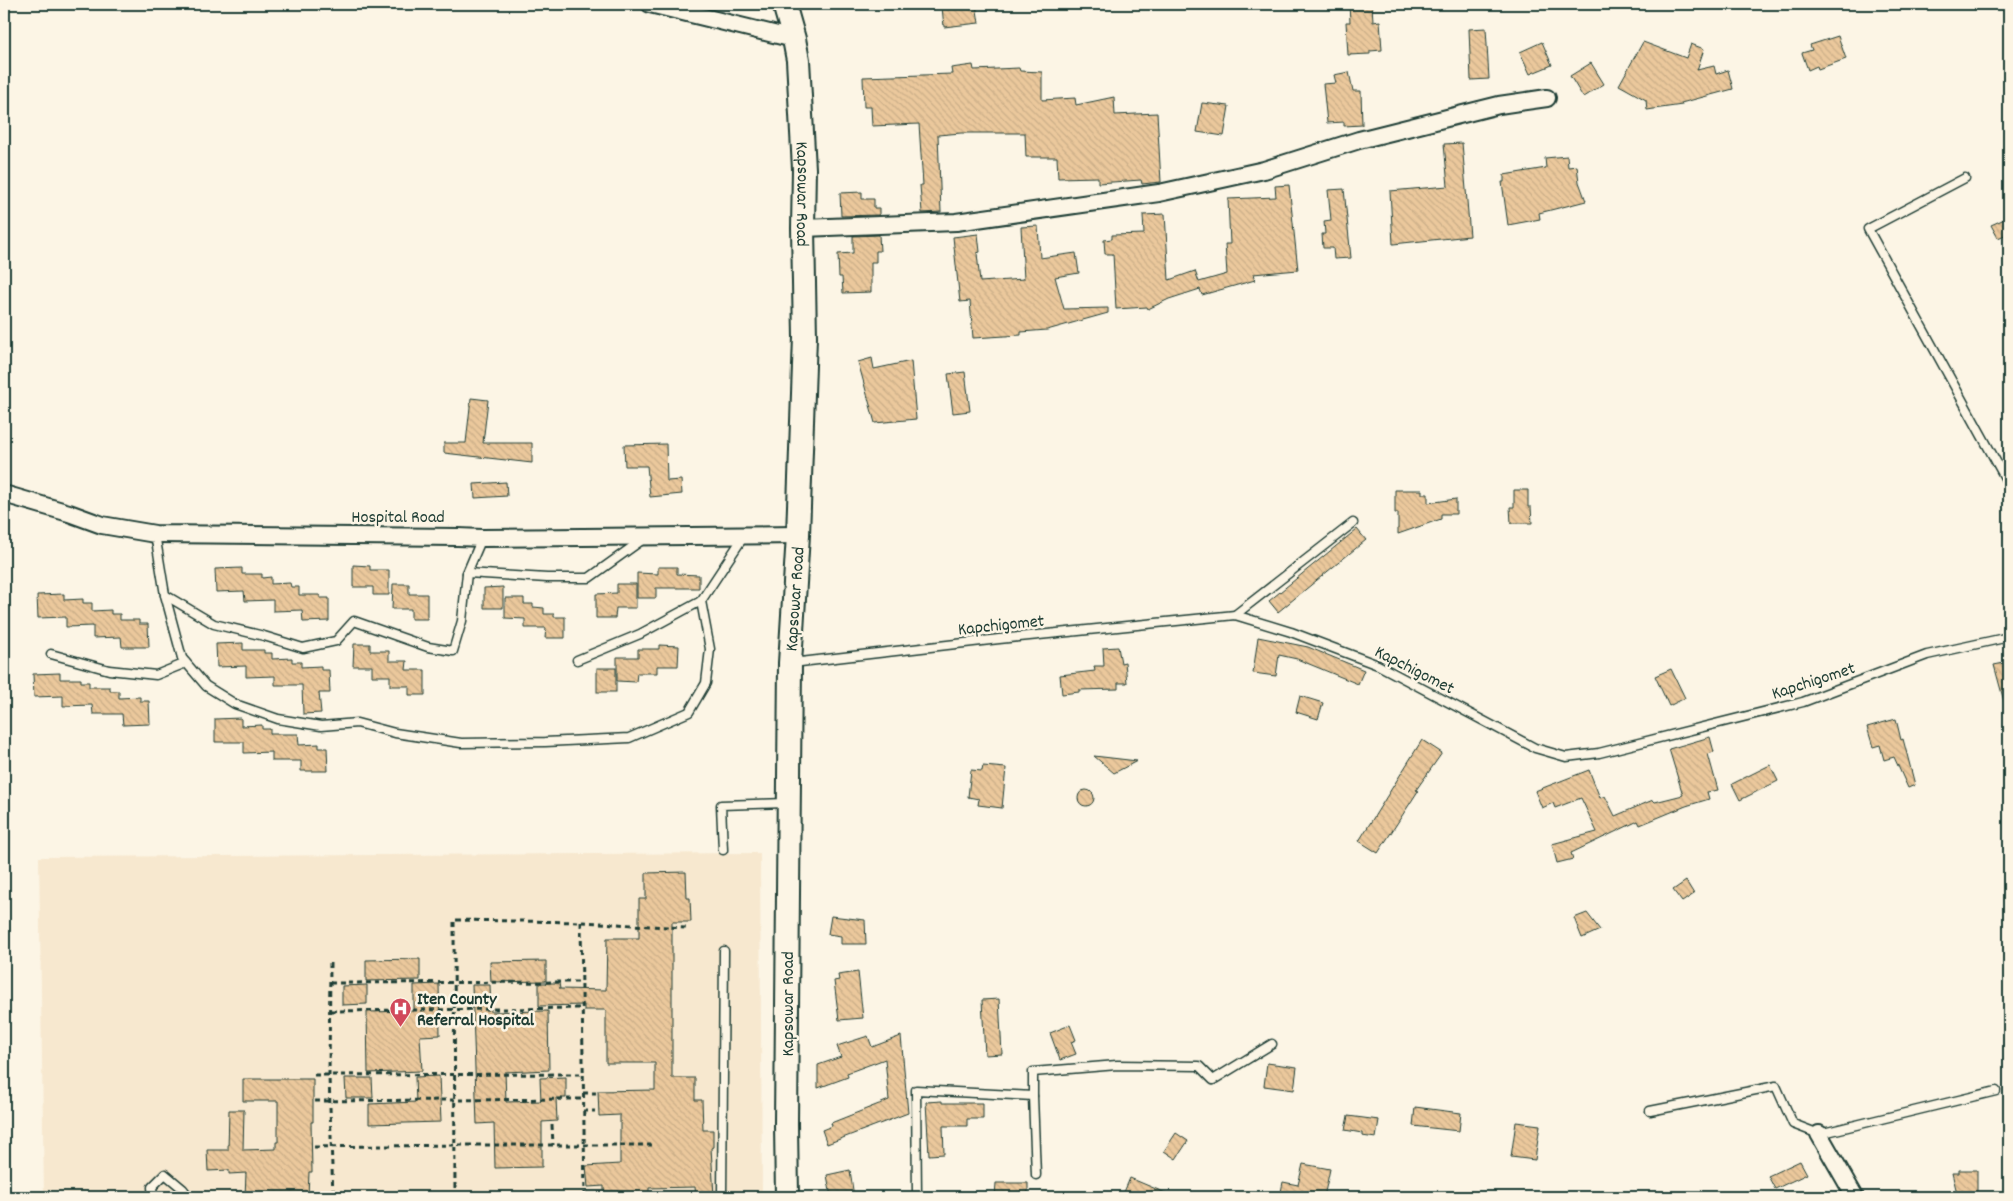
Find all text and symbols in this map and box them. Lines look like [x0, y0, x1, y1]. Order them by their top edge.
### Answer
street label: Kapsowar Road [788, 141, 814, 247]
street label: Hospital Road [351, 506, 445, 531]
street label: Kapsowar Road [780, 546, 813, 652]
street label: Kapchigomet [957, 609, 1046, 643]
street label: Kapchigomet [1370, 640, 1458, 702]
street label: Kapchigomet [1769, 657, 1859, 708]
street label: Kapsowar Road [777, 951, 802, 1057]
place label: Iten County Referral Hospital [417, 988, 535, 1034]
hospital icon: Iten County Referral Hospital [389, 996, 413, 1027]

